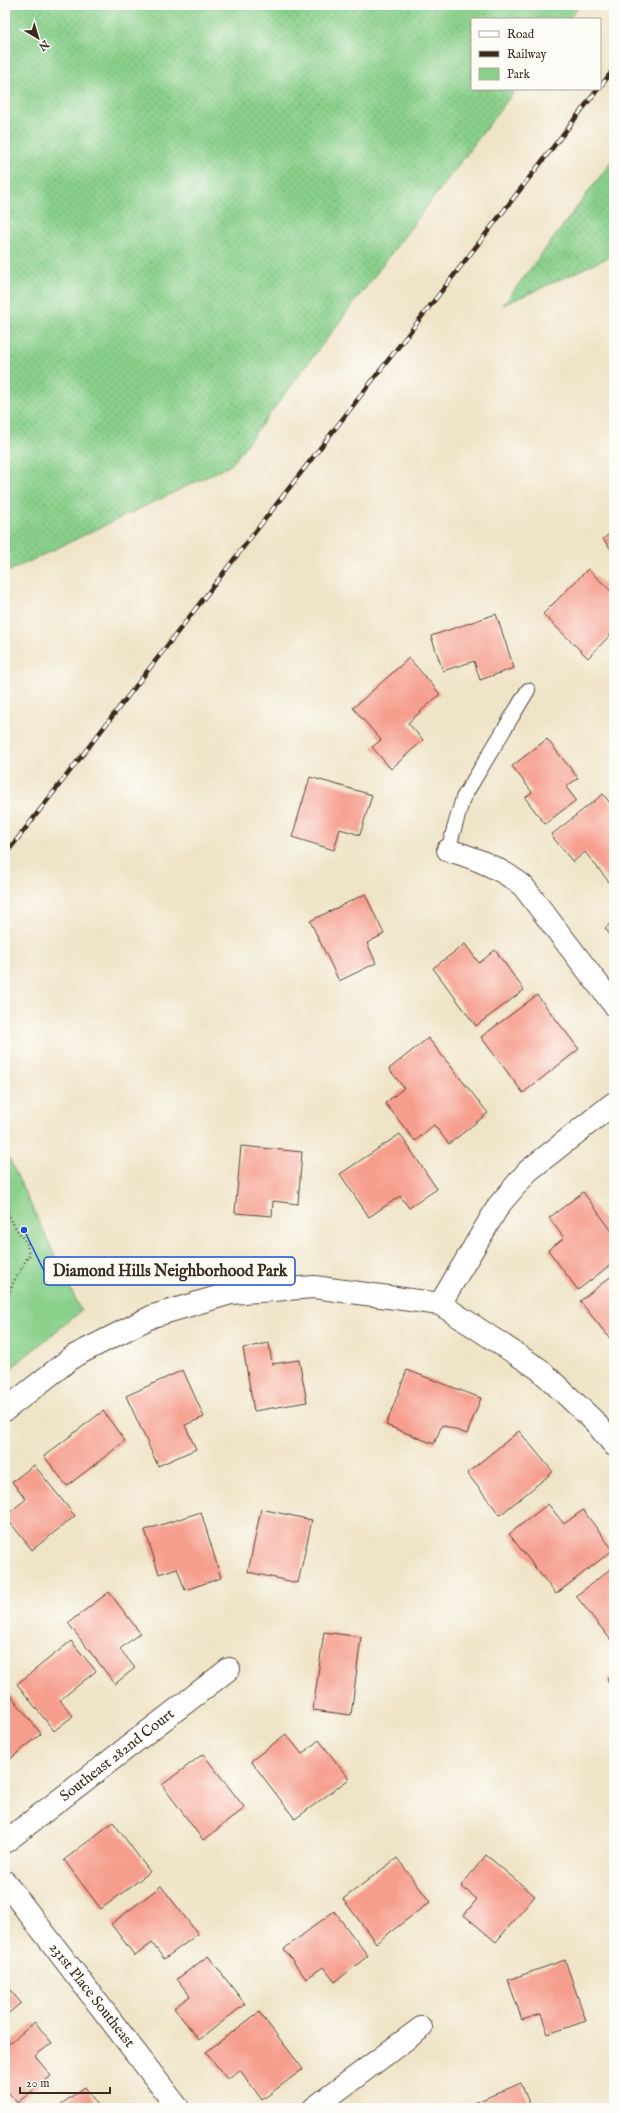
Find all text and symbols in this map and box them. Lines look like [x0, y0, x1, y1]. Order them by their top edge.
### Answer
north arrow [18, 18, 58, 58]
legend [471, 18, 601, 90]
text: Road [507, 27, 535, 42]
text: N [35, 36, 52, 54]
text: Railway [507, 47, 546, 62]
text: Park [507, 67, 530, 82]
callout: Diamond Hills Neighborhood Park [44, 1257, 295, 1285]
text: Diamond Hills Neighborhood Park [53, 1262, 288, 1282]
street label: Southeast 282nd Court [56, 1704, 178, 1806]
street label: 231st Place Southeast [45, 1939, 139, 2051]
scale bar [20, 2069, 110, 2095]
text: 20 m [26, 2076, 49, 2091]

